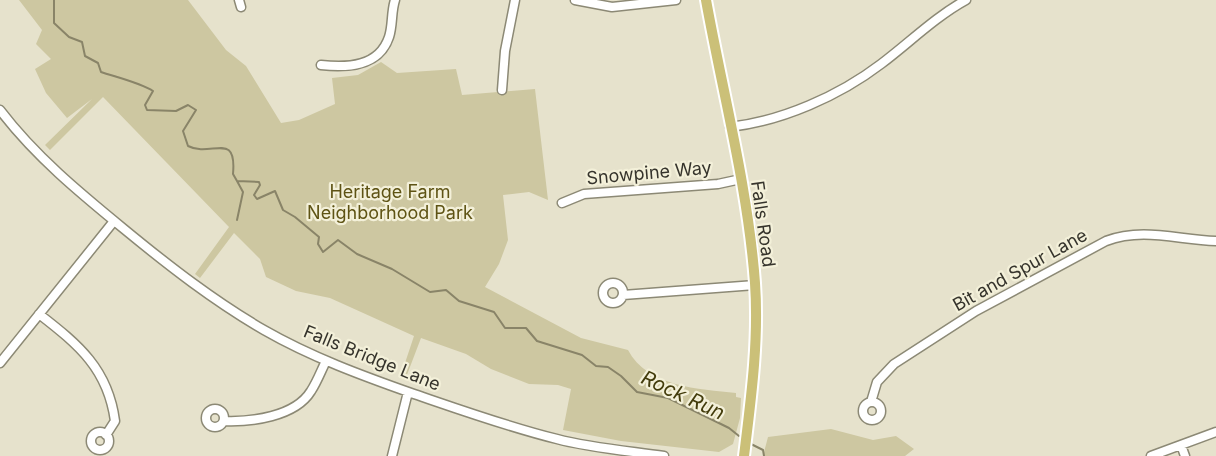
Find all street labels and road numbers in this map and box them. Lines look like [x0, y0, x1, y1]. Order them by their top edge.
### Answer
street label: Snowpine Way [585, 157, 713, 188]
street label: Falls Road [747, 179, 780, 268]
street label: Bit and Spur Lane [949, 224, 1091, 315]
street label: Falls Bridge Lane [301, 320, 444, 395]

